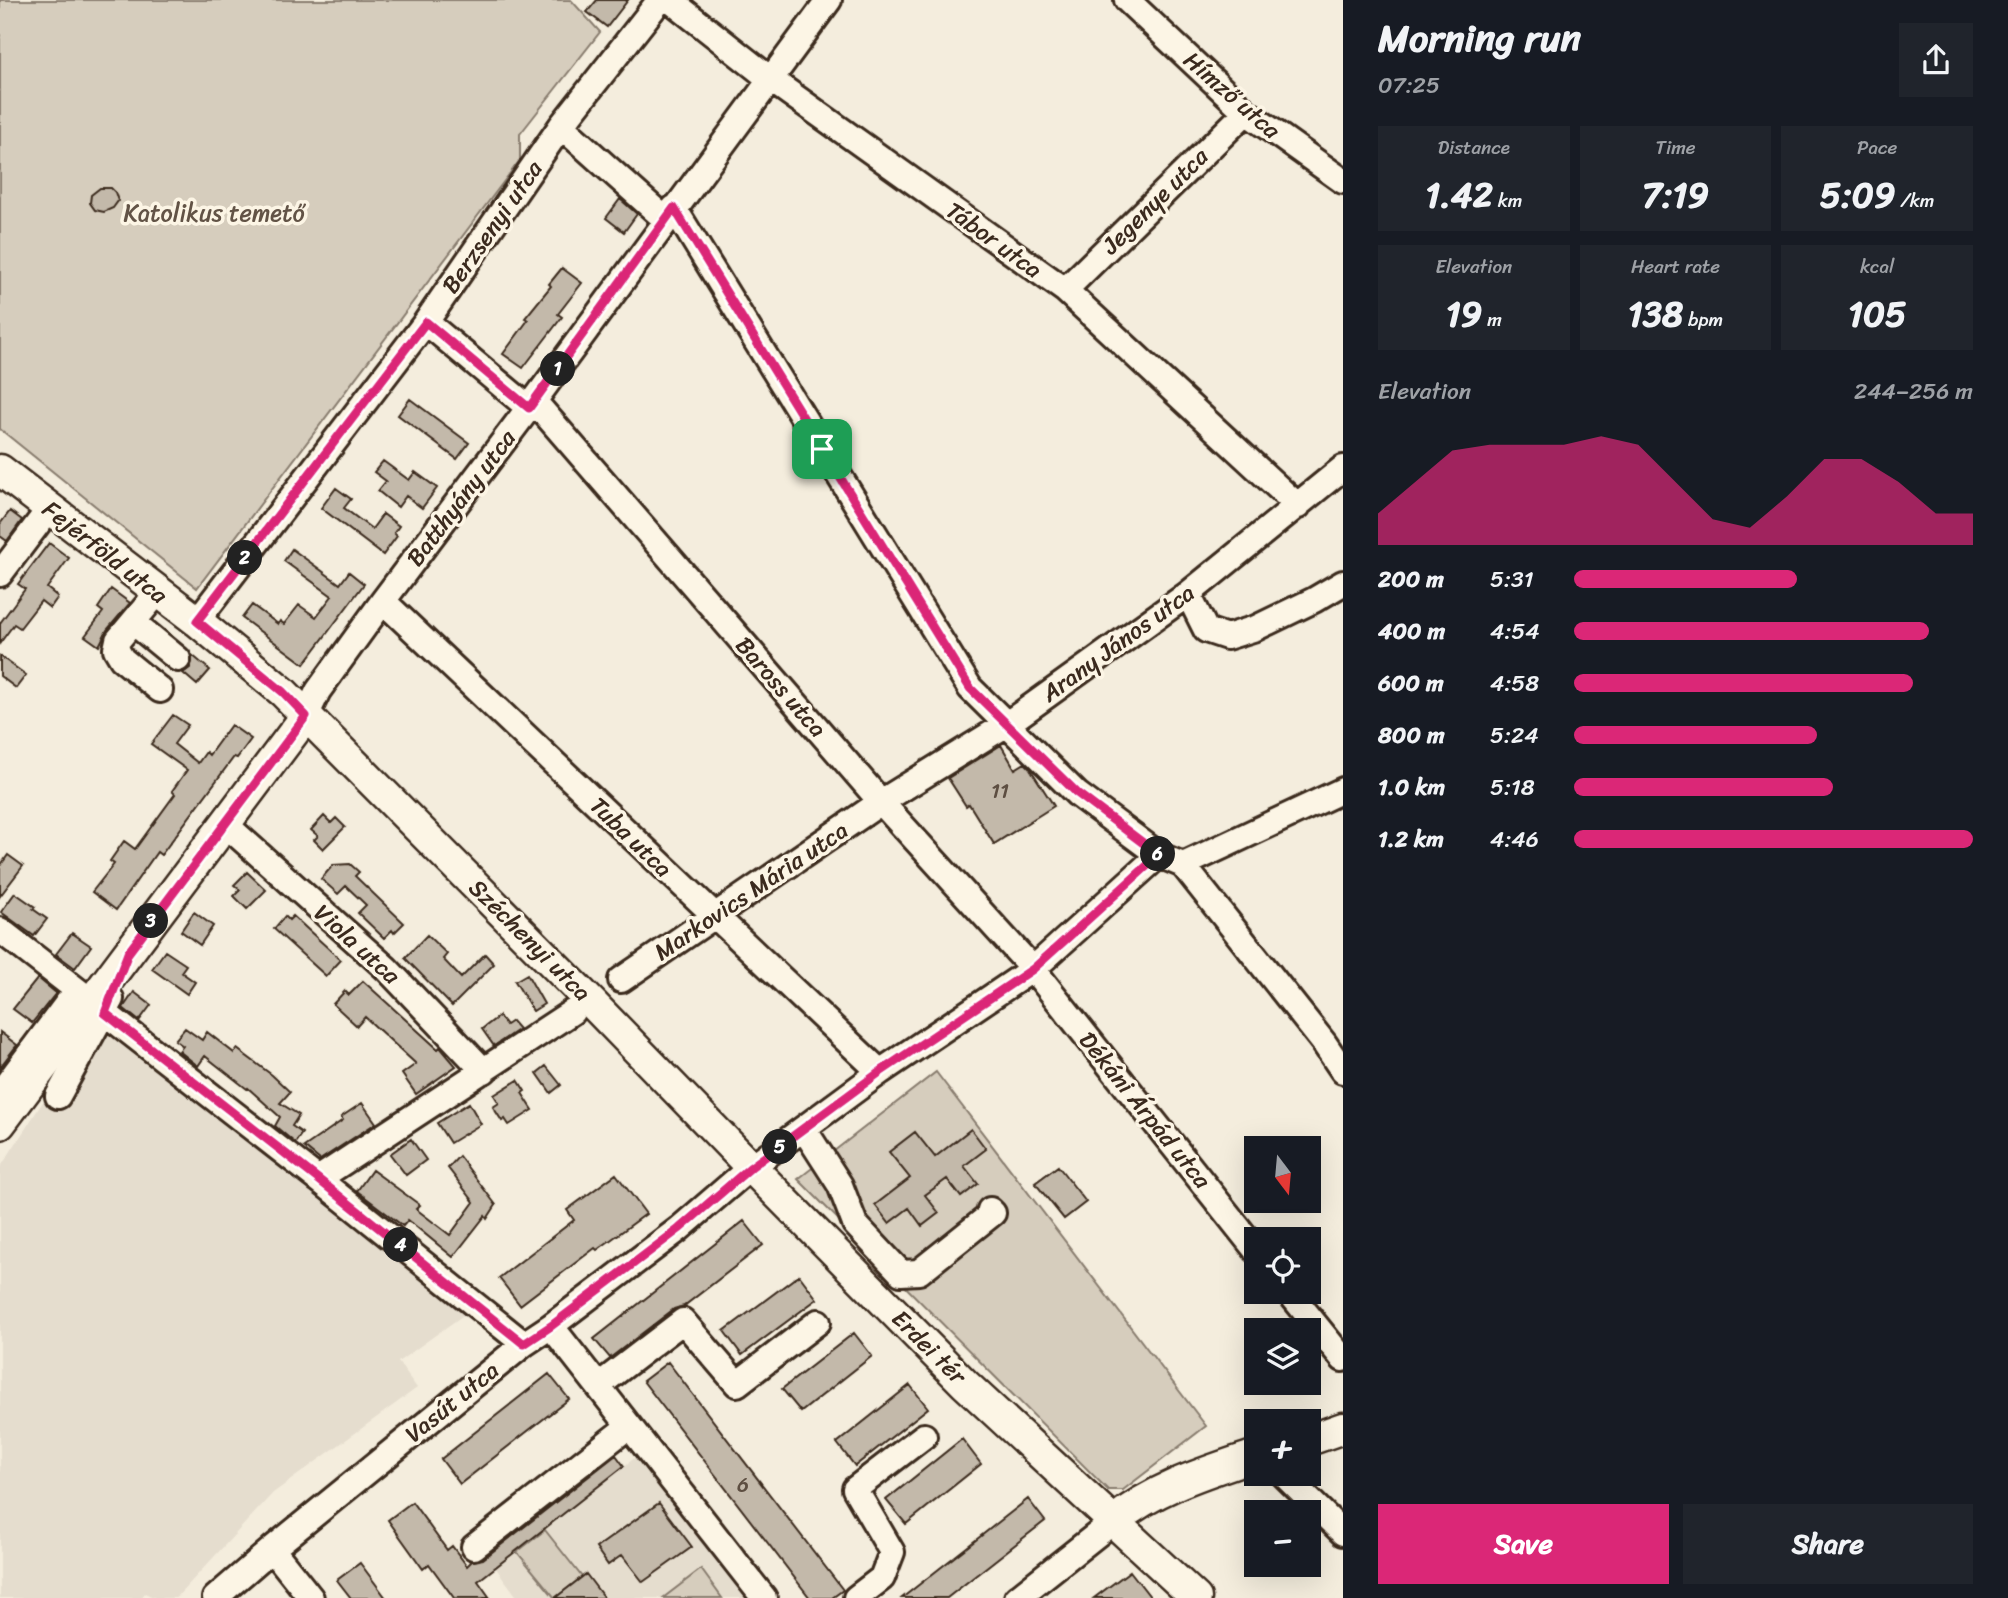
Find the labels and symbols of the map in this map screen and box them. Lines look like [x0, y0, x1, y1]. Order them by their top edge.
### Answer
street label: Hímző utca [1174, 40, 1291, 150]
street label: Jegenye utca [1090, 137, 1219, 266]
street label: Berzsenyi utca [430, 150, 554, 303]
street label: Tábor utca [937, 190, 1051, 290]
park label: Katolikus temető [123, 192, 306, 234]
pin: 1 [540, 352, 576, 386]
street label: Batthyány utca [395, 419, 527, 576]
pin [792, 419, 852, 479]
street label: Fejérföld utca [33, 489, 178, 615]
pin: 2 [228, 540, 262, 576]
street label: Arany János utca [1031, 573, 1204, 714]
street label: Baross utca [725, 627, 837, 747]
house number: 11 [991, 772, 1009, 810]
street label: Tuba utca [579, 786, 683, 888]
street label: Markovics Mária utca [645, 810, 857, 972]
pin: 6 [1140, 836, 1176, 872]
street label: Széchenyi utca [458, 868, 602, 1012]
street label: Viola utca [304, 893, 411, 996]
pin: 3 [134, 904, 168, 939]
street label: Dékáni Árpád utca [1068, 1022, 1223, 1199]
pin: 5 [762, 1130, 798, 1164]
north arrow [1244, 1136, 1321, 1213]
pin: 4 [384, 1228, 418, 1262]
street label: Erdei tér [881, 1299, 978, 1396]
street label: Vasút utca [395, 1350, 509, 1454]
house number: 6 [737, 1466, 749, 1504]

